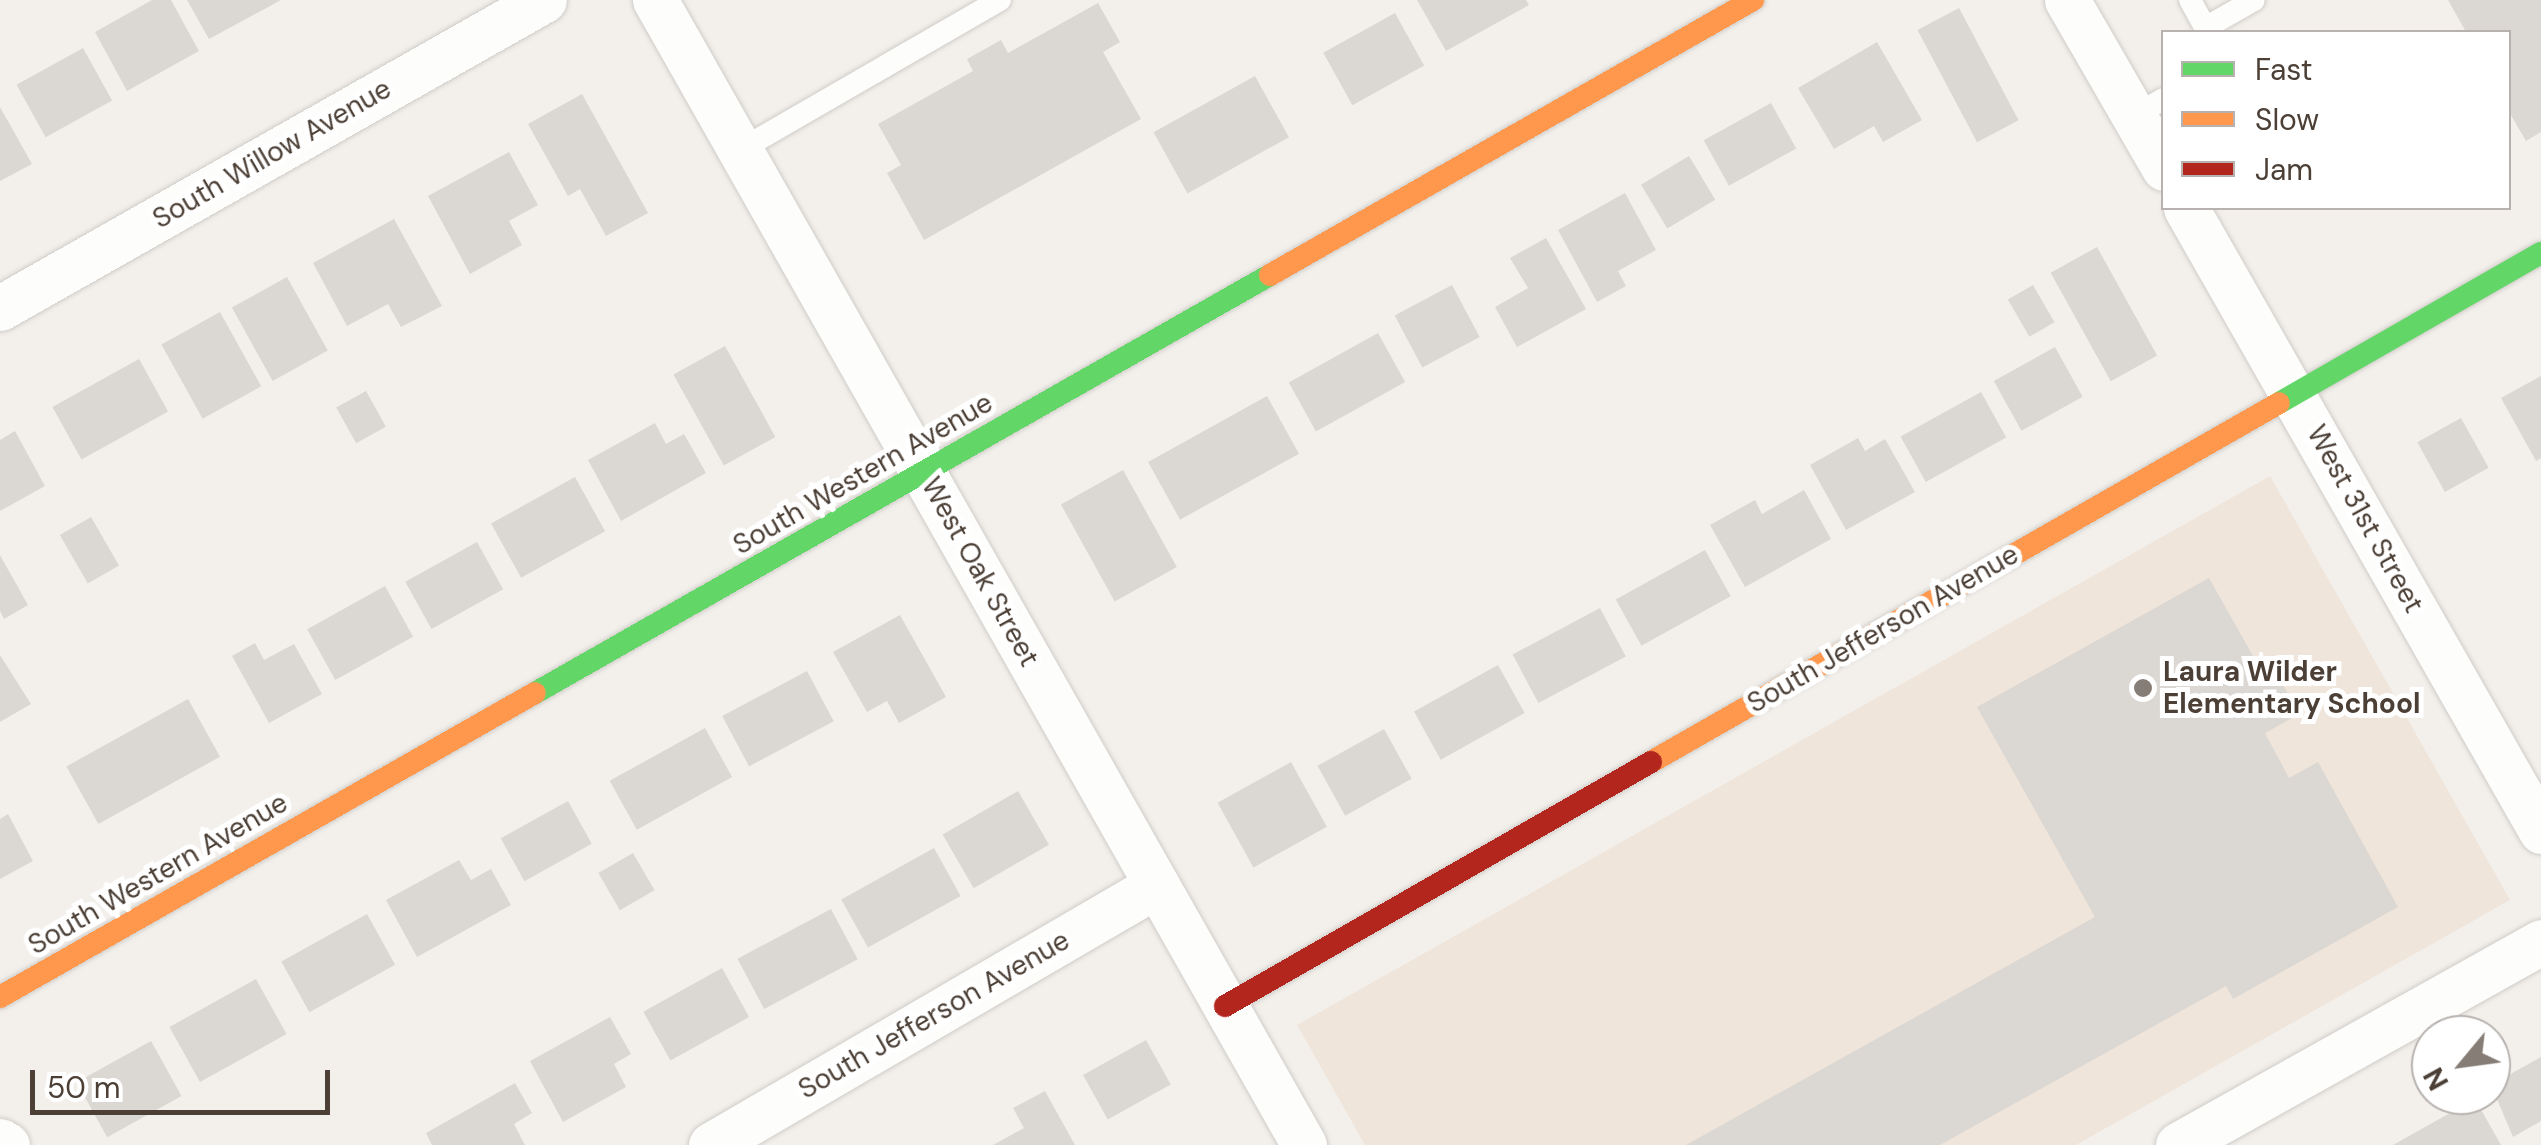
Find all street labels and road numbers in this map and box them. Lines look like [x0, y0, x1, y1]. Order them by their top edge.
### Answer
street label: South Willow Avenue [147, 72, 397, 236]
street label: South Western Avenue [727, 386, 999, 562]
street label: West 31st Street [2300, 419, 2430, 619]
street label: West Oak Street [914, 471, 1046, 673]
street label: South Jefferson Avenue [1741, 538, 2025, 720]
street label: South Western Avenue [22, 786, 294, 962]
street label: South Jefferson Avenue [792, 924, 1076, 1106]

